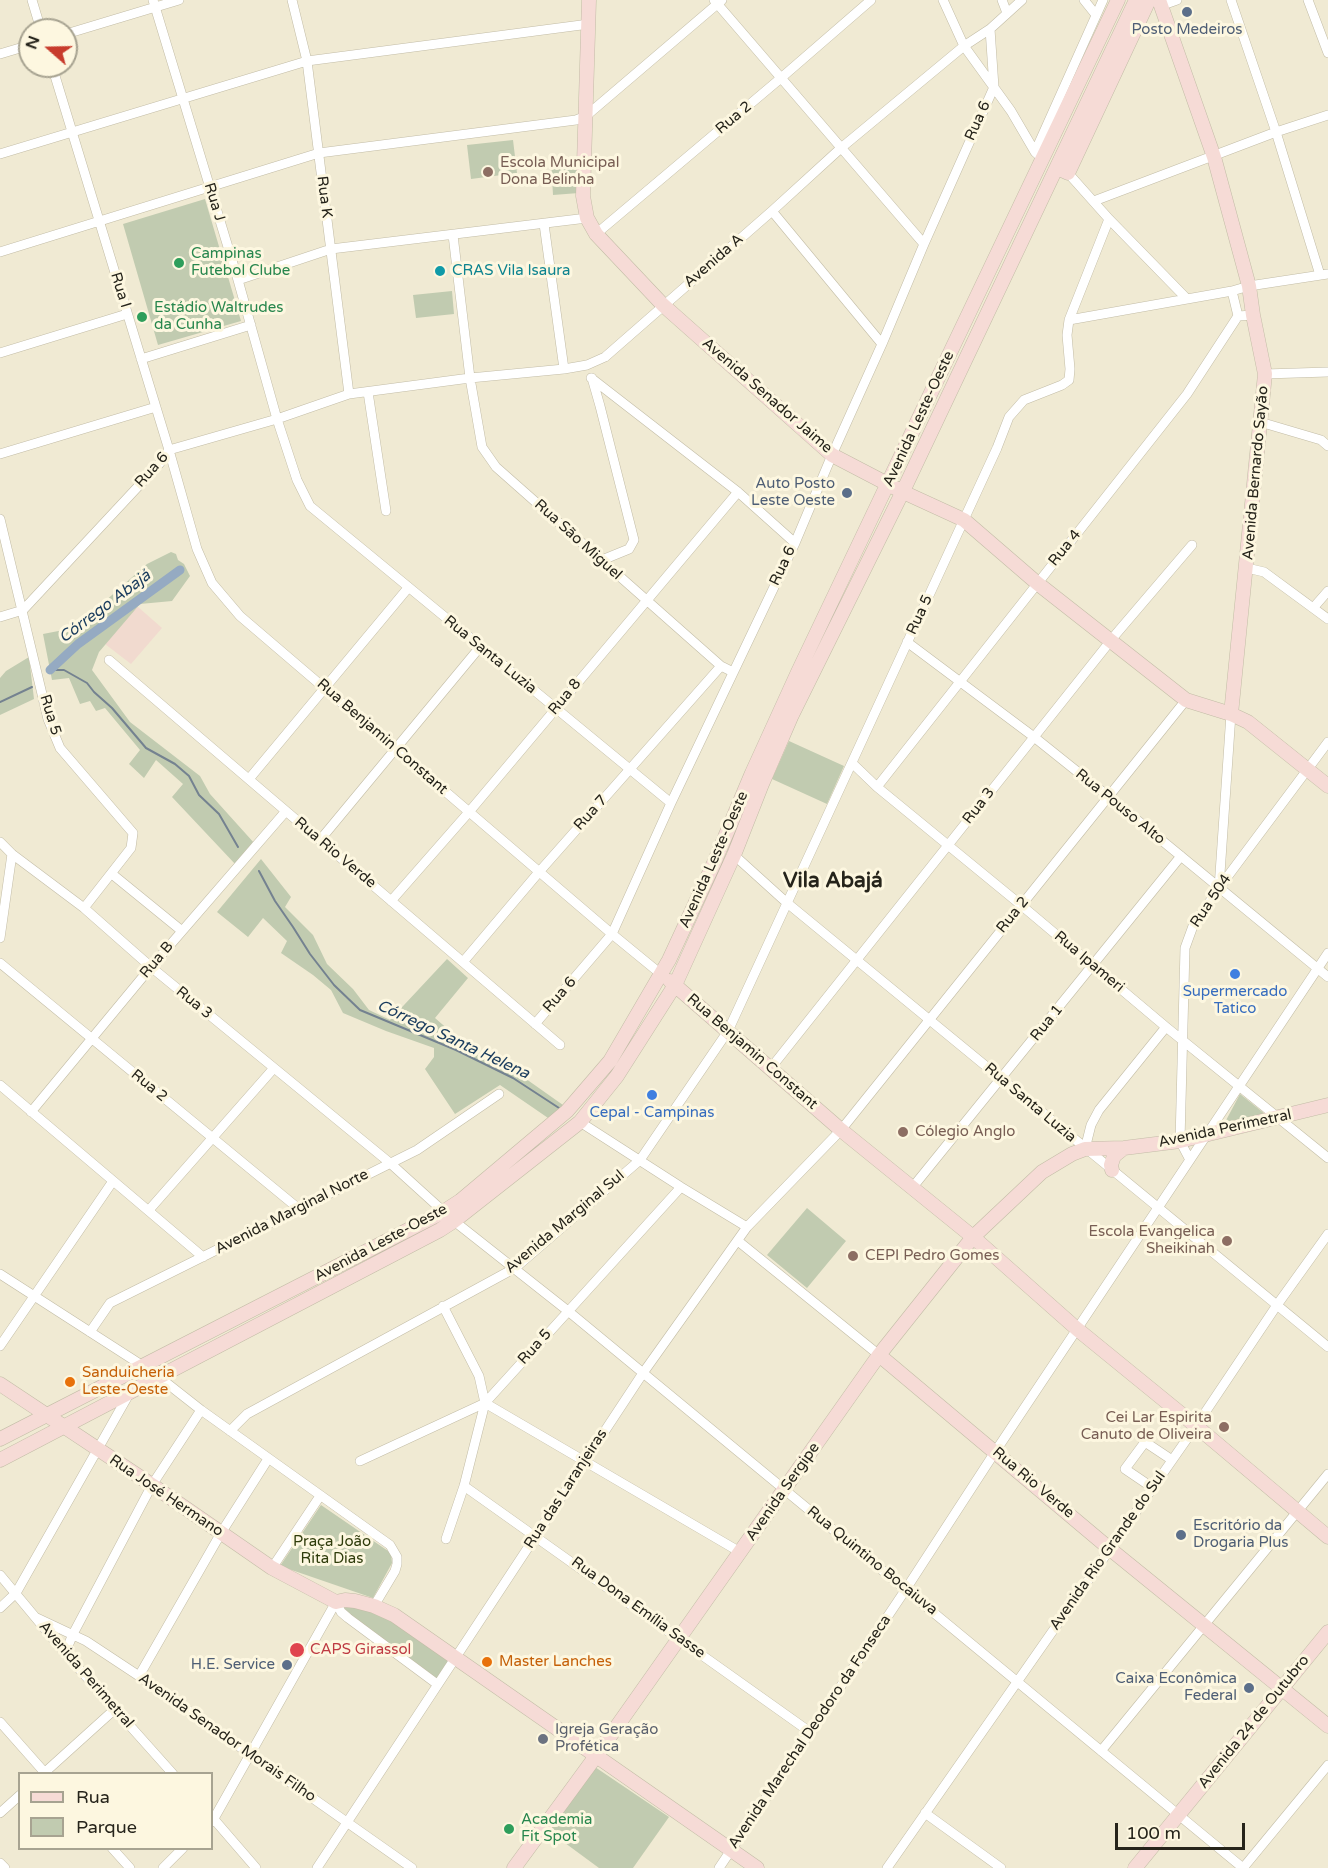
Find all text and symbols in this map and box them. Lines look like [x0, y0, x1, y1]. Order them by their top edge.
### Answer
marker: Posto Medeiros [1180, 5, 1194, 19]
north arrow [18, 18, 78, 78]
place label: Posto Medeiros [1131, 21, 1243, 39]
text: N [21, 33, 45, 52]
street label: Rua 2 [712, 98, 756, 138]
street label: Rua 6 [961, 98, 995, 144]
place label: Escola Municipal Dona Belinha [500, 154, 619, 189]
marker: Escola Municipal Dona Belinha [481, 165, 495, 179]
street label: Rua K [312, 175, 336, 219]
street label: Rua J [200, 181, 228, 223]
street label: Avenida A [681, 230, 747, 292]
place label: Campinas Futebol Clube [191, 245, 290, 280]
marker: Campinas Futebol Clube [172, 256, 186, 270]
place label: CRAS Vila Isaura [452, 262, 570, 280]
marker: CRAS Vila Isaura [433, 264, 447, 278]
street label: Rua l [106, 270, 134, 310]
place label: Estádio Waltrudes da Cunha [154, 299, 283, 334]
marker: Estádio Waltrudes da Cunha [135, 310, 149, 324]
street label: Avenida Senador Jaime [698, 335, 836, 457]
street label: Avenida Leste-Oeste [880, 348, 958, 490]
street label: Avenida Bernardo Sayão [1239, 385, 1273, 561]
street label: Rua 6 [131, 449, 173, 491]
place label: Auto Posto Leste Oeste [751, 475, 835, 510]
marker: Auto Posto Leste Oeste [840, 486, 854, 500]
street label: Rua São Miguel [530, 496, 626, 584]
street label: Rua 4 [1045, 526, 1085, 570]
street label: Rua 6 [766, 543, 800, 589]
water label: Córrego Abajá [55, 566, 155, 648]
street label: Rua 5 [903, 592, 937, 638]
street label: Rua Santa Luzia [440, 612, 540, 698]
street label: Rua Benjamin Constant [313, 675, 451, 799]
street label: Rua 8 [545, 675, 585, 719]
street label: Rua 5 [35, 692, 65, 738]
street label: Rua Pouso Alto [1072, 765, 1168, 849]
street label: Rua 3 [959, 784, 999, 828]
street label: Avenida Leste-Oeste [676, 789, 752, 931]
street label: Rua 7 [570, 792, 612, 834]
street label: Rua Rio Verde [290, 814, 380, 892]
district label: Vila Abajá [783, 868, 883, 894]
street label: Rua 504 [1187, 871, 1235, 931]
street label: Rua 2 [993, 893, 1033, 937]
street label: Rua Ipameri [1050, 927, 1128, 997]
street label: Rua B [136, 938, 178, 982]
marker: Supermercado Tatico [1228, 967, 1242, 981]
street label: Rua 6 [540, 973, 580, 1017]
street label: Rua 3 [172, 983, 216, 1023]
place label: Supermercado Tatico [1183, 983, 1287, 1018]
street label: Rua Benjamin Constant [683, 990, 821, 1114]
water label: Córrego Santa Helena [374, 996, 532, 1084]
street label: Rua 1 [1027, 1001, 1067, 1045]
street label: Rua Santa Luzia [980, 1059, 1080, 1147]
street label: Rua 2 [127, 1066, 171, 1106]
marker: Cepal - Campinas [645, 1088, 659, 1102]
place label: Cepal - Campinas [590, 1104, 714, 1122]
street label: Avenida Perimetral [1157, 1106, 1293, 1152]
place label: Cólegio Anglo [915, 1123, 1015, 1141]
marker: Cólegio Anglo [896, 1125, 910, 1139]
street label: Avenida Marginal Norte [212, 1166, 372, 1258]
street label: Avenida Marginal Sul [502, 1167, 628, 1277]
street label: Avenida Leste-Oeste [312, 1200, 450, 1286]
place label: Escola Evangelica Sheikinah [1089, 1223, 1215, 1258]
marker: Escola Evangelica Sheikinah [1220, 1234, 1234, 1248]
place label: CEPI Pedro Gomes [865, 1247, 1000, 1265]
marker: CEPI Pedro Gomes [846, 1249, 860, 1263]
street label: Rua 5 [514, 1326, 556, 1368]
place label: Sanduicheria Leste-Oeste [82, 1364, 175, 1399]
marker: Sanduicheria Leste-Oeste [63, 1375, 77, 1389]
place label: Cei Lar Espirita Canuto de Oliveira [1081, 1409, 1212, 1444]
marker: Cei Lar Espirita Canuto de Oliveira [1217, 1420, 1231, 1434]
street label: Rua das Laranjeiras [521, 1426, 611, 1552]
street label: Avenida Sergipe [742, 1439, 824, 1545]
street label: Rua Rio Verde [988, 1444, 1078, 1522]
street label: Rua José Hermano [106, 1451, 226, 1541]
street label: Avenida Rio Grande do Sul [1046, 1468, 1170, 1634]
street label: Rua Quintino Bocaiuva [803, 1503, 941, 1619]
place label: Escritório da Drogaria Plus [1193, 1517, 1289, 1552]
marker: Escritório da Drogaria Plus [1174, 1528, 1188, 1542]
park label: Praça João Rita Dias [293, 1533, 371, 1568]
street label: Rua Dona Emília Sasse [568, 1553, 708, 1663]
street label: Avenida Marechal Deodoro da Fonseca [725, 1612, 895, 1852]
street label: Avenida Perimetral [35, 1618, 137, 1732]
marker: CAPS Girassol [288, 1641, 306, 1659]
place label: CAPS Girassol [310, 1641, 411, 1659]
street label: Avenida 24 de Outubro [1195, 1652, 1313, 1792]
place label: Master Lanches [499, 1653, 612, 1671]
marker: Master Lanches [480, 1655, 494, 1669]
place label: H.E. Service [191, 1656, 275, 1674]
marker: H.E. Service [280, 1658, 294, 1672]
street label: Avenida Senador Morais Filho [135, 1670, 319, 1806]
place label: Caixa Econômica Federal [1115, 1670, 1237, 1705]
marker: Caixa Econômica Federal [1242, 1681, 1256, 1695]
place label: Igreja Geração Profética [555, 1721, 658, 1756]
marker: Igreja Geração Profética [536, 1732, 550, 1746]
legend [18, 1772, 213, 1850]
text: Rua [76, 1786, 110, 1808]
place label: Academia Fit Spot [521, 1811, 592, 1846]
scale bar [1118, 1811, 1248, 1849]
text: Parque [76, 1816, 137, 1838]
marker: Academia Fit Spot [502, 1822, 516, 1836]
text: 100 m [1126, 1822, 1181, 1844]

